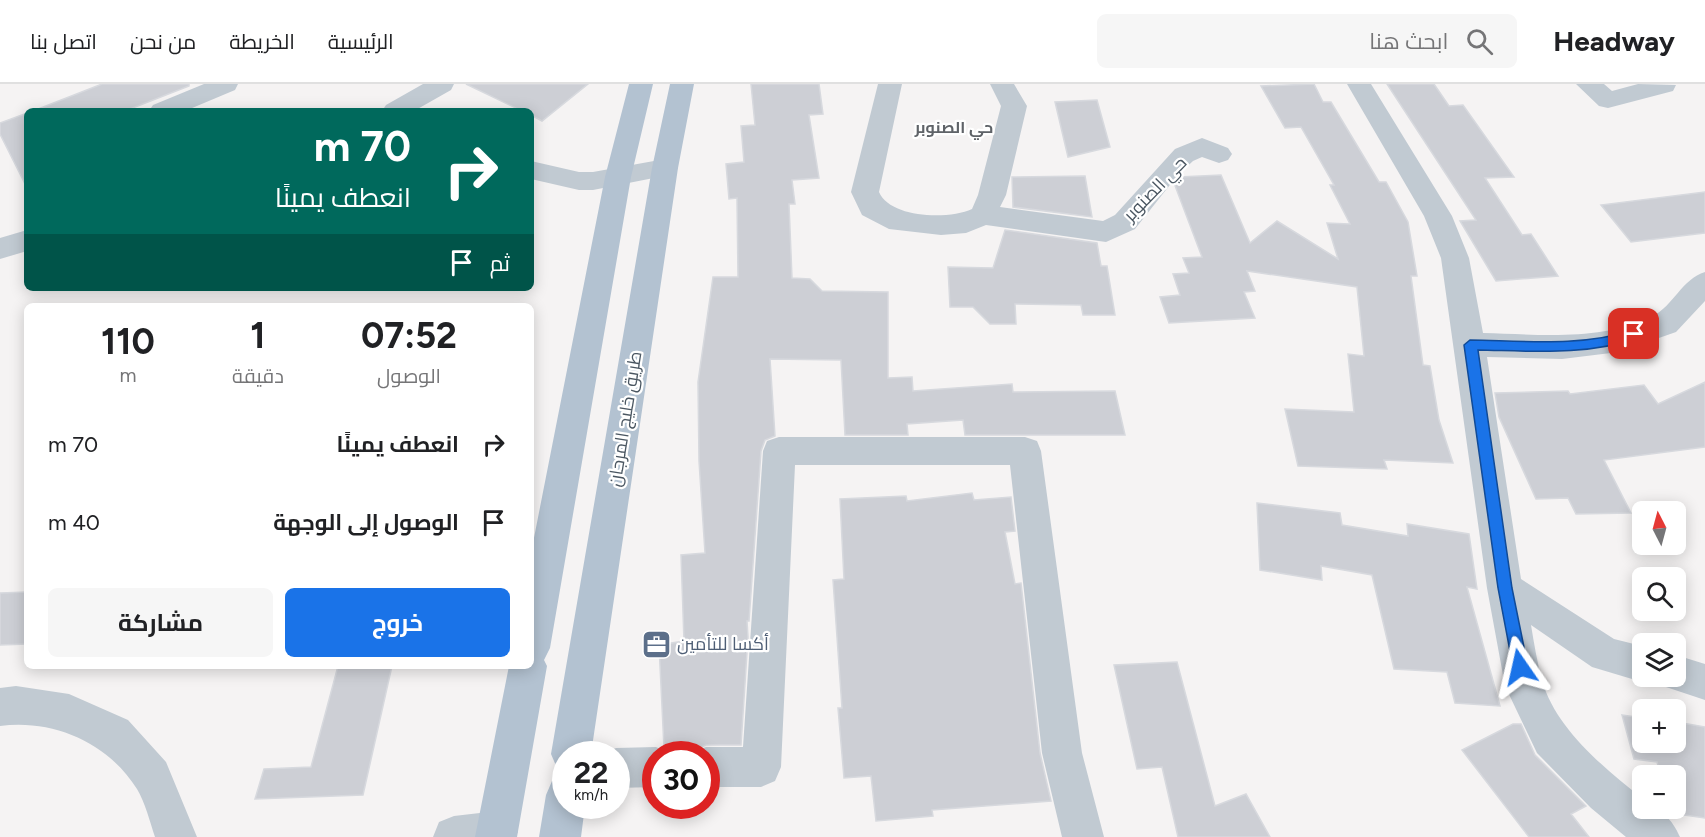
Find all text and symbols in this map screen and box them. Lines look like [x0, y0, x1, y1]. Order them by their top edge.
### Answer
search box [1097, 14, 1517, 68]
text: Headway [1553, 24, 1675, 58]
icon: search [1463, 25, 1496, 58]
text: ابحث هنا [1369, 28, 1448, 55]
text: اتصل بنا [30, 29, 97, 54]
text: من نحن [130, 29, 196, 54]
text: الخريطة [229, 29, 295, 54]
text: الرئيسية [328, 29, 394, 54]
district label: حي الصنوبر [914, 118, 993, 140]
text: 70 m [314, 121, 411, 172]
icon: right [432, 132, 510, 210]
street label: حي الصنوبر [1118, 152, 1193, 229]
text: انعطف يمينًا [275, 181, 411, 214]
icon: arrive [445, 246, 478, 279]
text: ثم [490, 250, 510, 277]
pin [1608, 308, 1659, 359]
text: 1 [250, 314, 266, 357]
text: 07:52 [361, 314, 457, 357]
icon: arrive [1617, 317, 1650, 350]
text: 110 [101, 320, 155, 363]
street label: طريق خليج المرجان [603, 350, 648, 488]
text: m [119, 363, 136, 387]
text: دقيقة [232, 364, 284, 388]
text: الوصول [377, 364, 441, 388]
icon: right [477, 428, 510, 461]
text: 70 m [48, 431, 98, 458]
text: انعطف يمينًا [336, 431, 459, 458]
north arrow [1632, 501, 1686, 555]
map controls [1632, 501, 1686, 819]
icon: arrive [477, 506, 510, 539]
text: 40 m [48, 509, 100, 536]
text: الوصول إلى الوجهة [273, 509, 459, 536]
button: search [1632, 567, 1686, 621]
button: مشاركة [48, 588, 273, 657]
button: خروج [285, 588, 510, 657]
office icon: أكسا للتأمين [640, 628, 672, 660]
place label: أكسا للتأمين [677, 633, 769, 655]
button: layers [1632, 633, 1686, 687]
position arrow [1488, 635, 1552, 699]
button: + [1632, 699, 1686, 753]
speed limit sign: 30 [642, 741, 720, 819]
text: 22 [574, 754, 608, 791]
button: − [1632, 765, 1686, 819]
text: km/h [574, 786, 608, 804]

